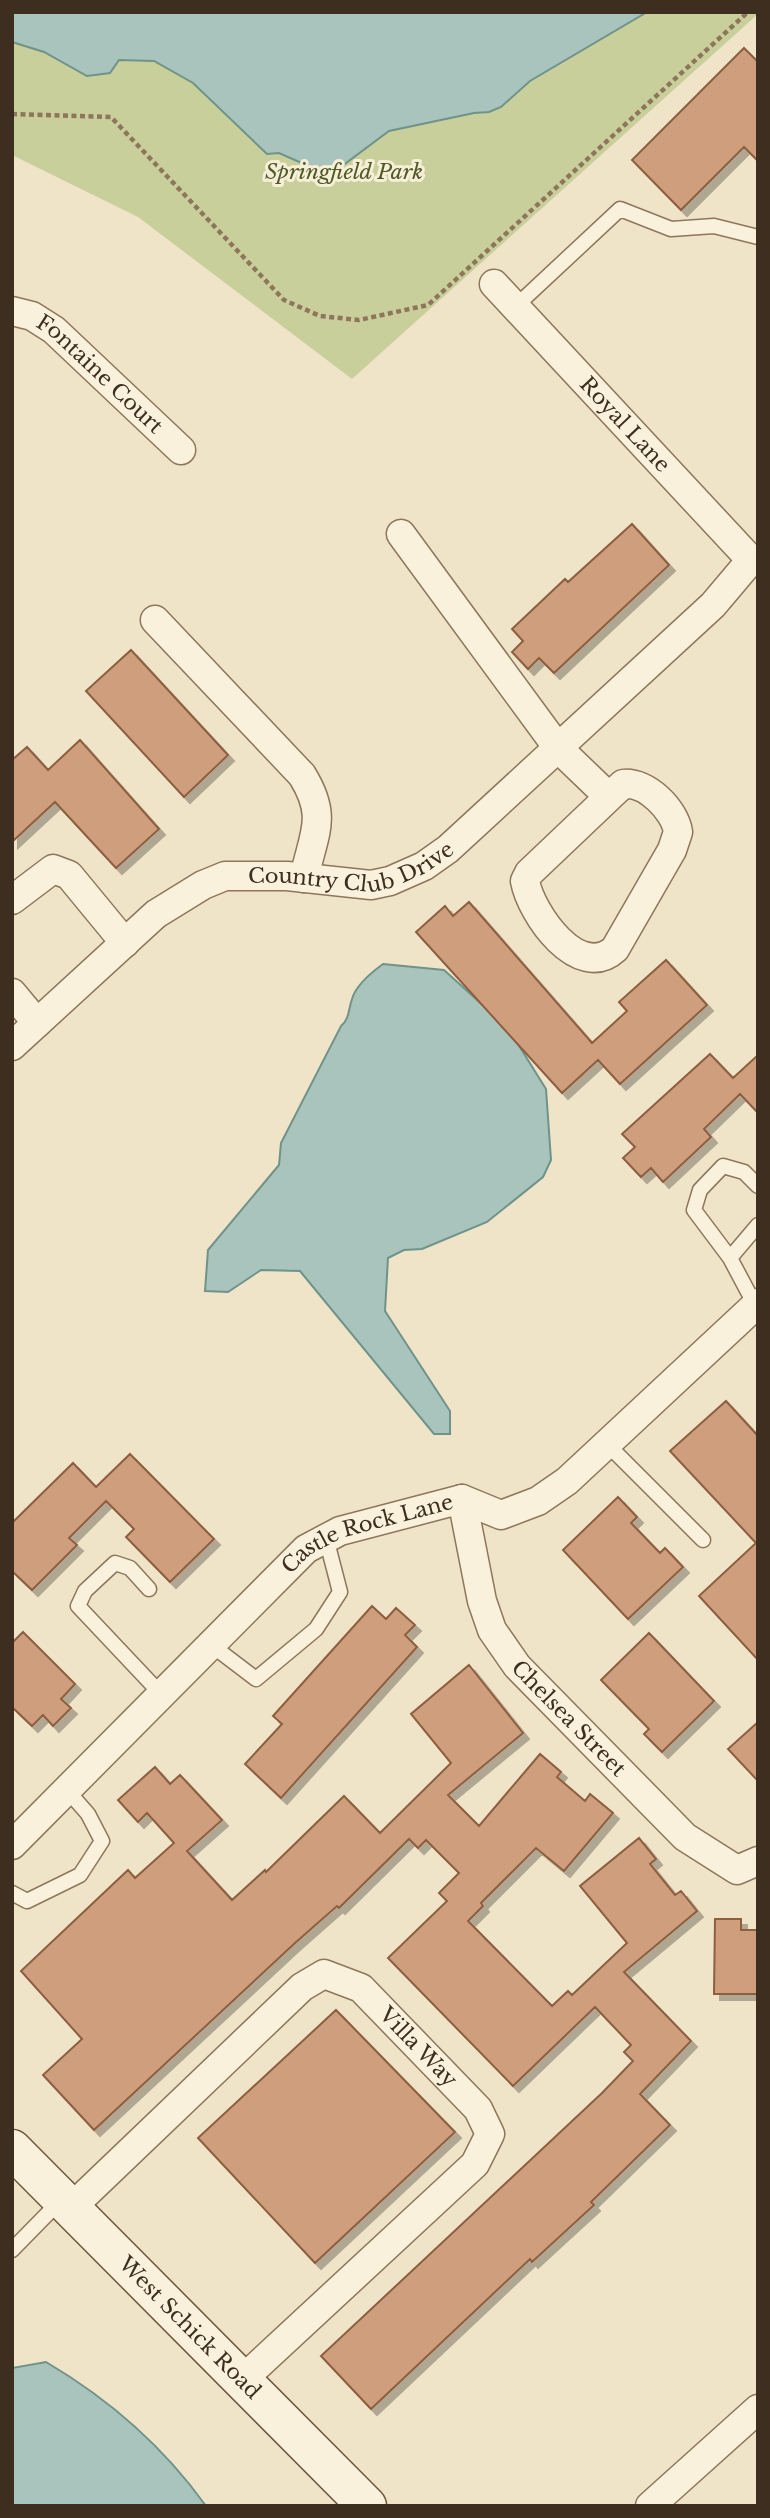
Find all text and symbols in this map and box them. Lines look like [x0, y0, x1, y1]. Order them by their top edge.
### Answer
park label: Springfield Park [265, 159, 423, 185]
street label: Fontaine Court [32, 309, 168, 439]
street label: Royal Lane [574, 371, 676, 478]
street label: Country Club Drive [248, 836, 459, 899]
street label: Castle Rock Lane [276, 1489, 456, 1579]
street label: Chelsea Street [506, 1655, 631, 1782]
street label: Villa Way [373, 2001, 463, 2093]
street label: West Schick Road [112, 2250, 266, 2405]

